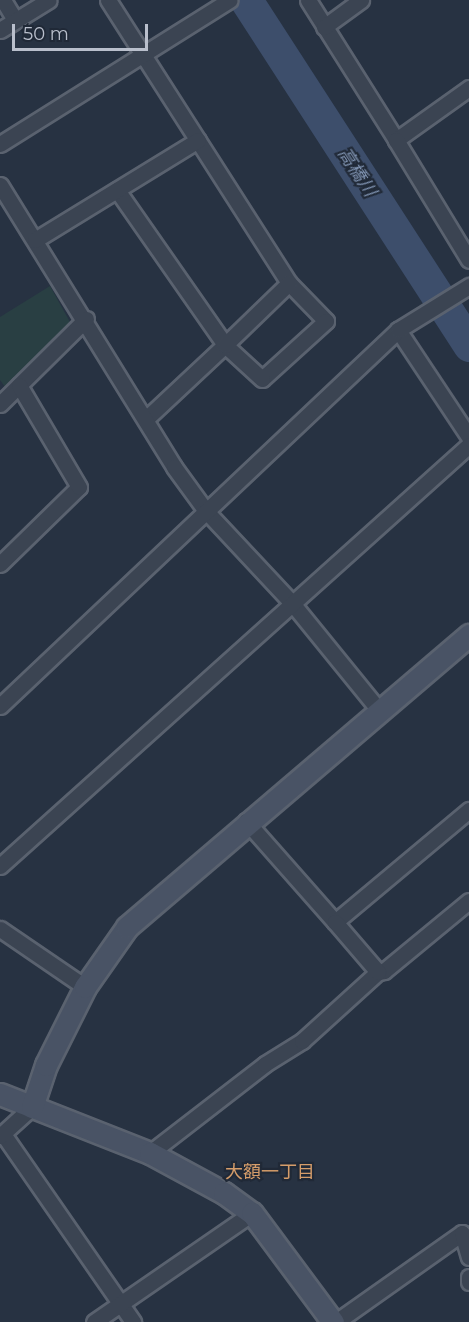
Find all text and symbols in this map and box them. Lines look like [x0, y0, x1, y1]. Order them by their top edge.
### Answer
scale bar [15, 12, 152, 50]
text: 50 m [23, 23, 69, 45]
water label: 高橋川 [333, 143, 381, 201]
district label: 大額一丁目 [225, 1161, 315, 1183]

